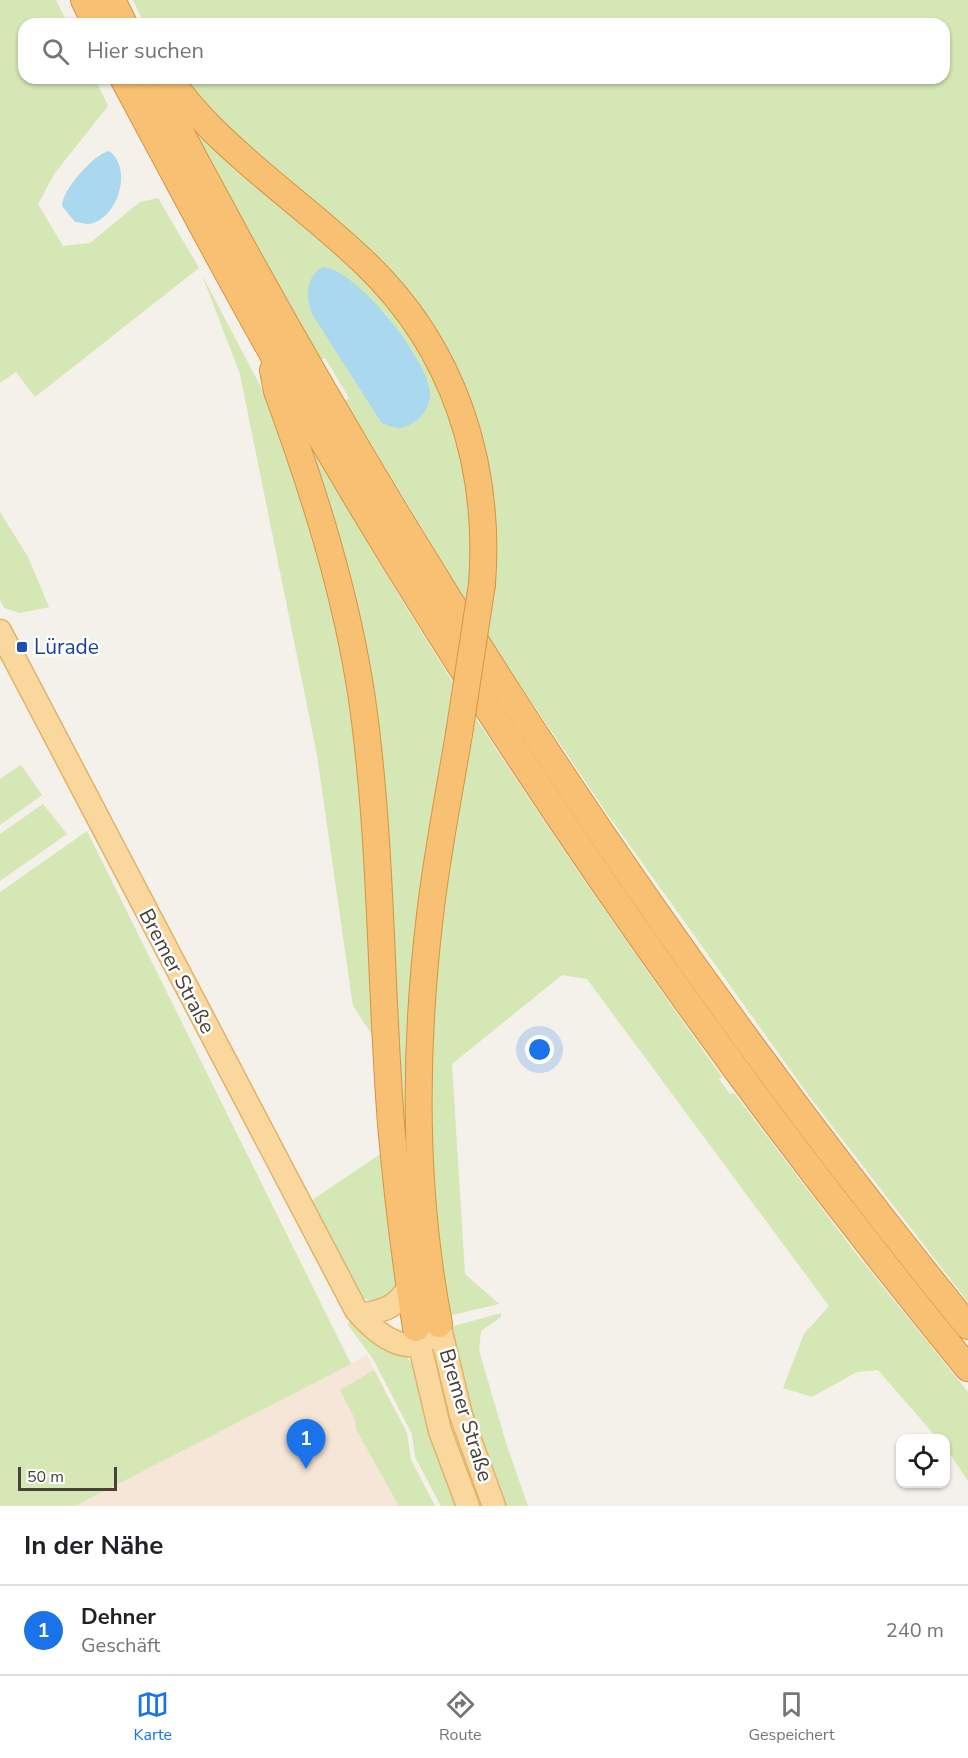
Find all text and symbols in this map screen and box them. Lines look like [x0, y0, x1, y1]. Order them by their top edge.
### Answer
search box [18, 18, 950, 84]
icon: search [39, 35, 72, 68]
text: Hier suchen [87, 36, 204, 66]
place label: Lürade [34, 633, 99, 661]
marker: Lürade [15, 640, 29, 654]
street label: Bremer Straße [132, 904, 222, 1038]
your location [525, 1035, 554, 1064]
street label: Bremer Straße [432, 1345, 500, 1485]
pin: 1 [286, 1420, 326, 1469]
map controls [896, 1434, 950, 1488]
button: locate [896, 1434, 950, 1488]
scale bar [18, 1464, 117, 1492]
text: 50 m [27, 1466, 64, 1488]
text: In der Nähe [24, 1528, 163, 1563]
text: Dehner [81, 1602, 156, 1632]
text: 1 [38, 1617, 50, 1644]
text: 240 m [886, 1617, 944, 1644]
text: Geschäft [81, 1632, 160, 1659]
tab: Karte [133, 1688, 172, 1746]
tab: Route [439, 1688, 481, 1746]
tab: Gespeichert [748, 1688, 835, 1746]

